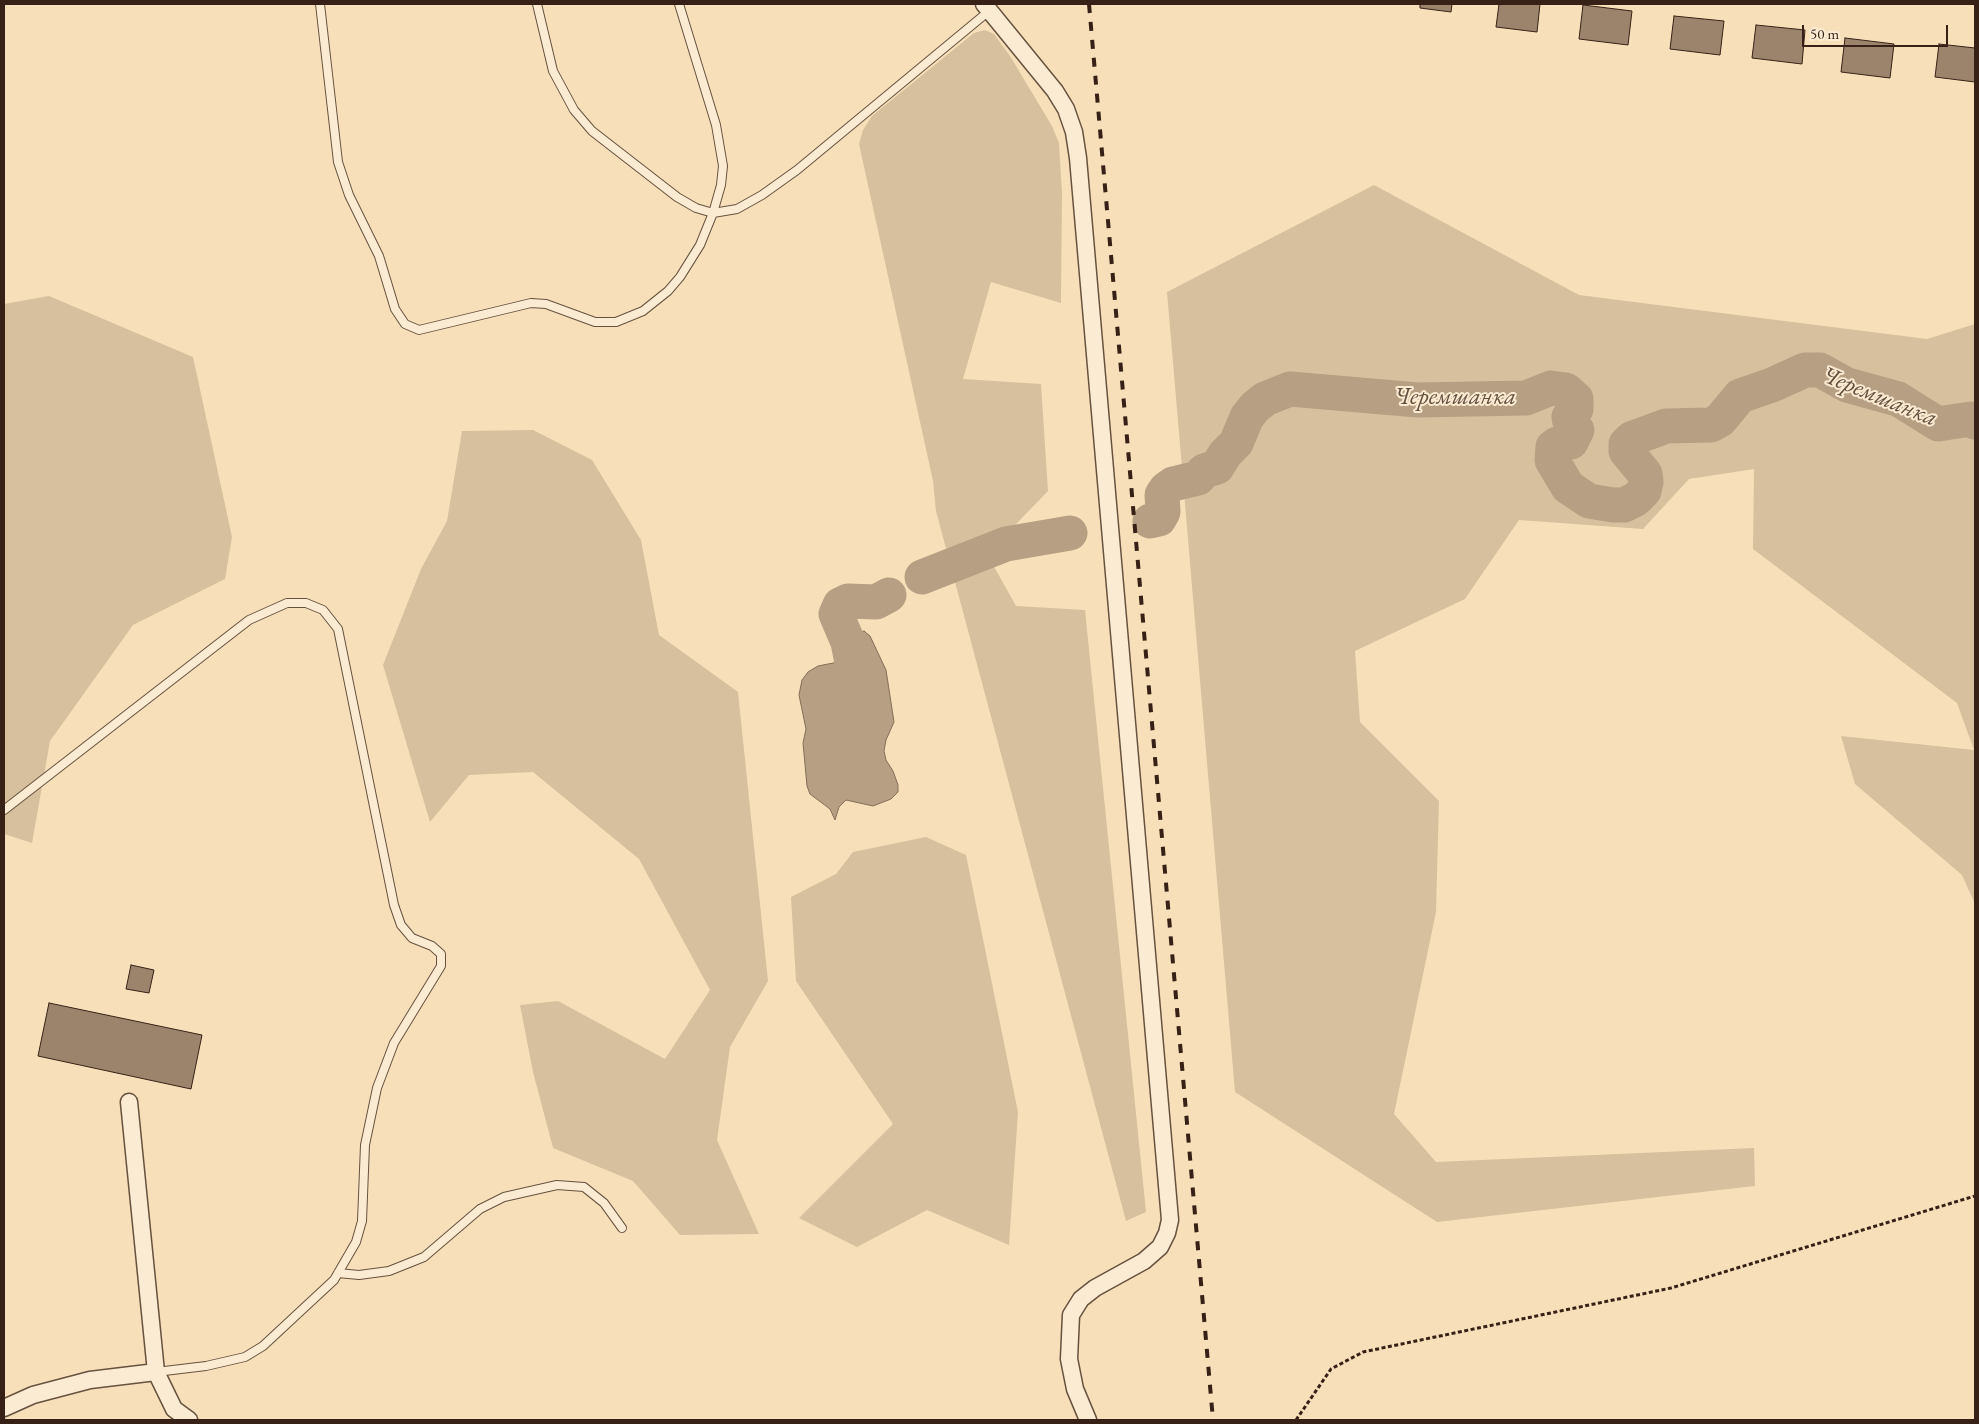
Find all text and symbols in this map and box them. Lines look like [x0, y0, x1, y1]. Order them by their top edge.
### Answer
scale bar [1804, 15, 1950, 47]
text: 50 m [1810, 24, 1839, 43]
water label: Черемшанка [1817, 361, 1941, 433]
water label: Черемшанка [1394, 383, 1516, 411]

